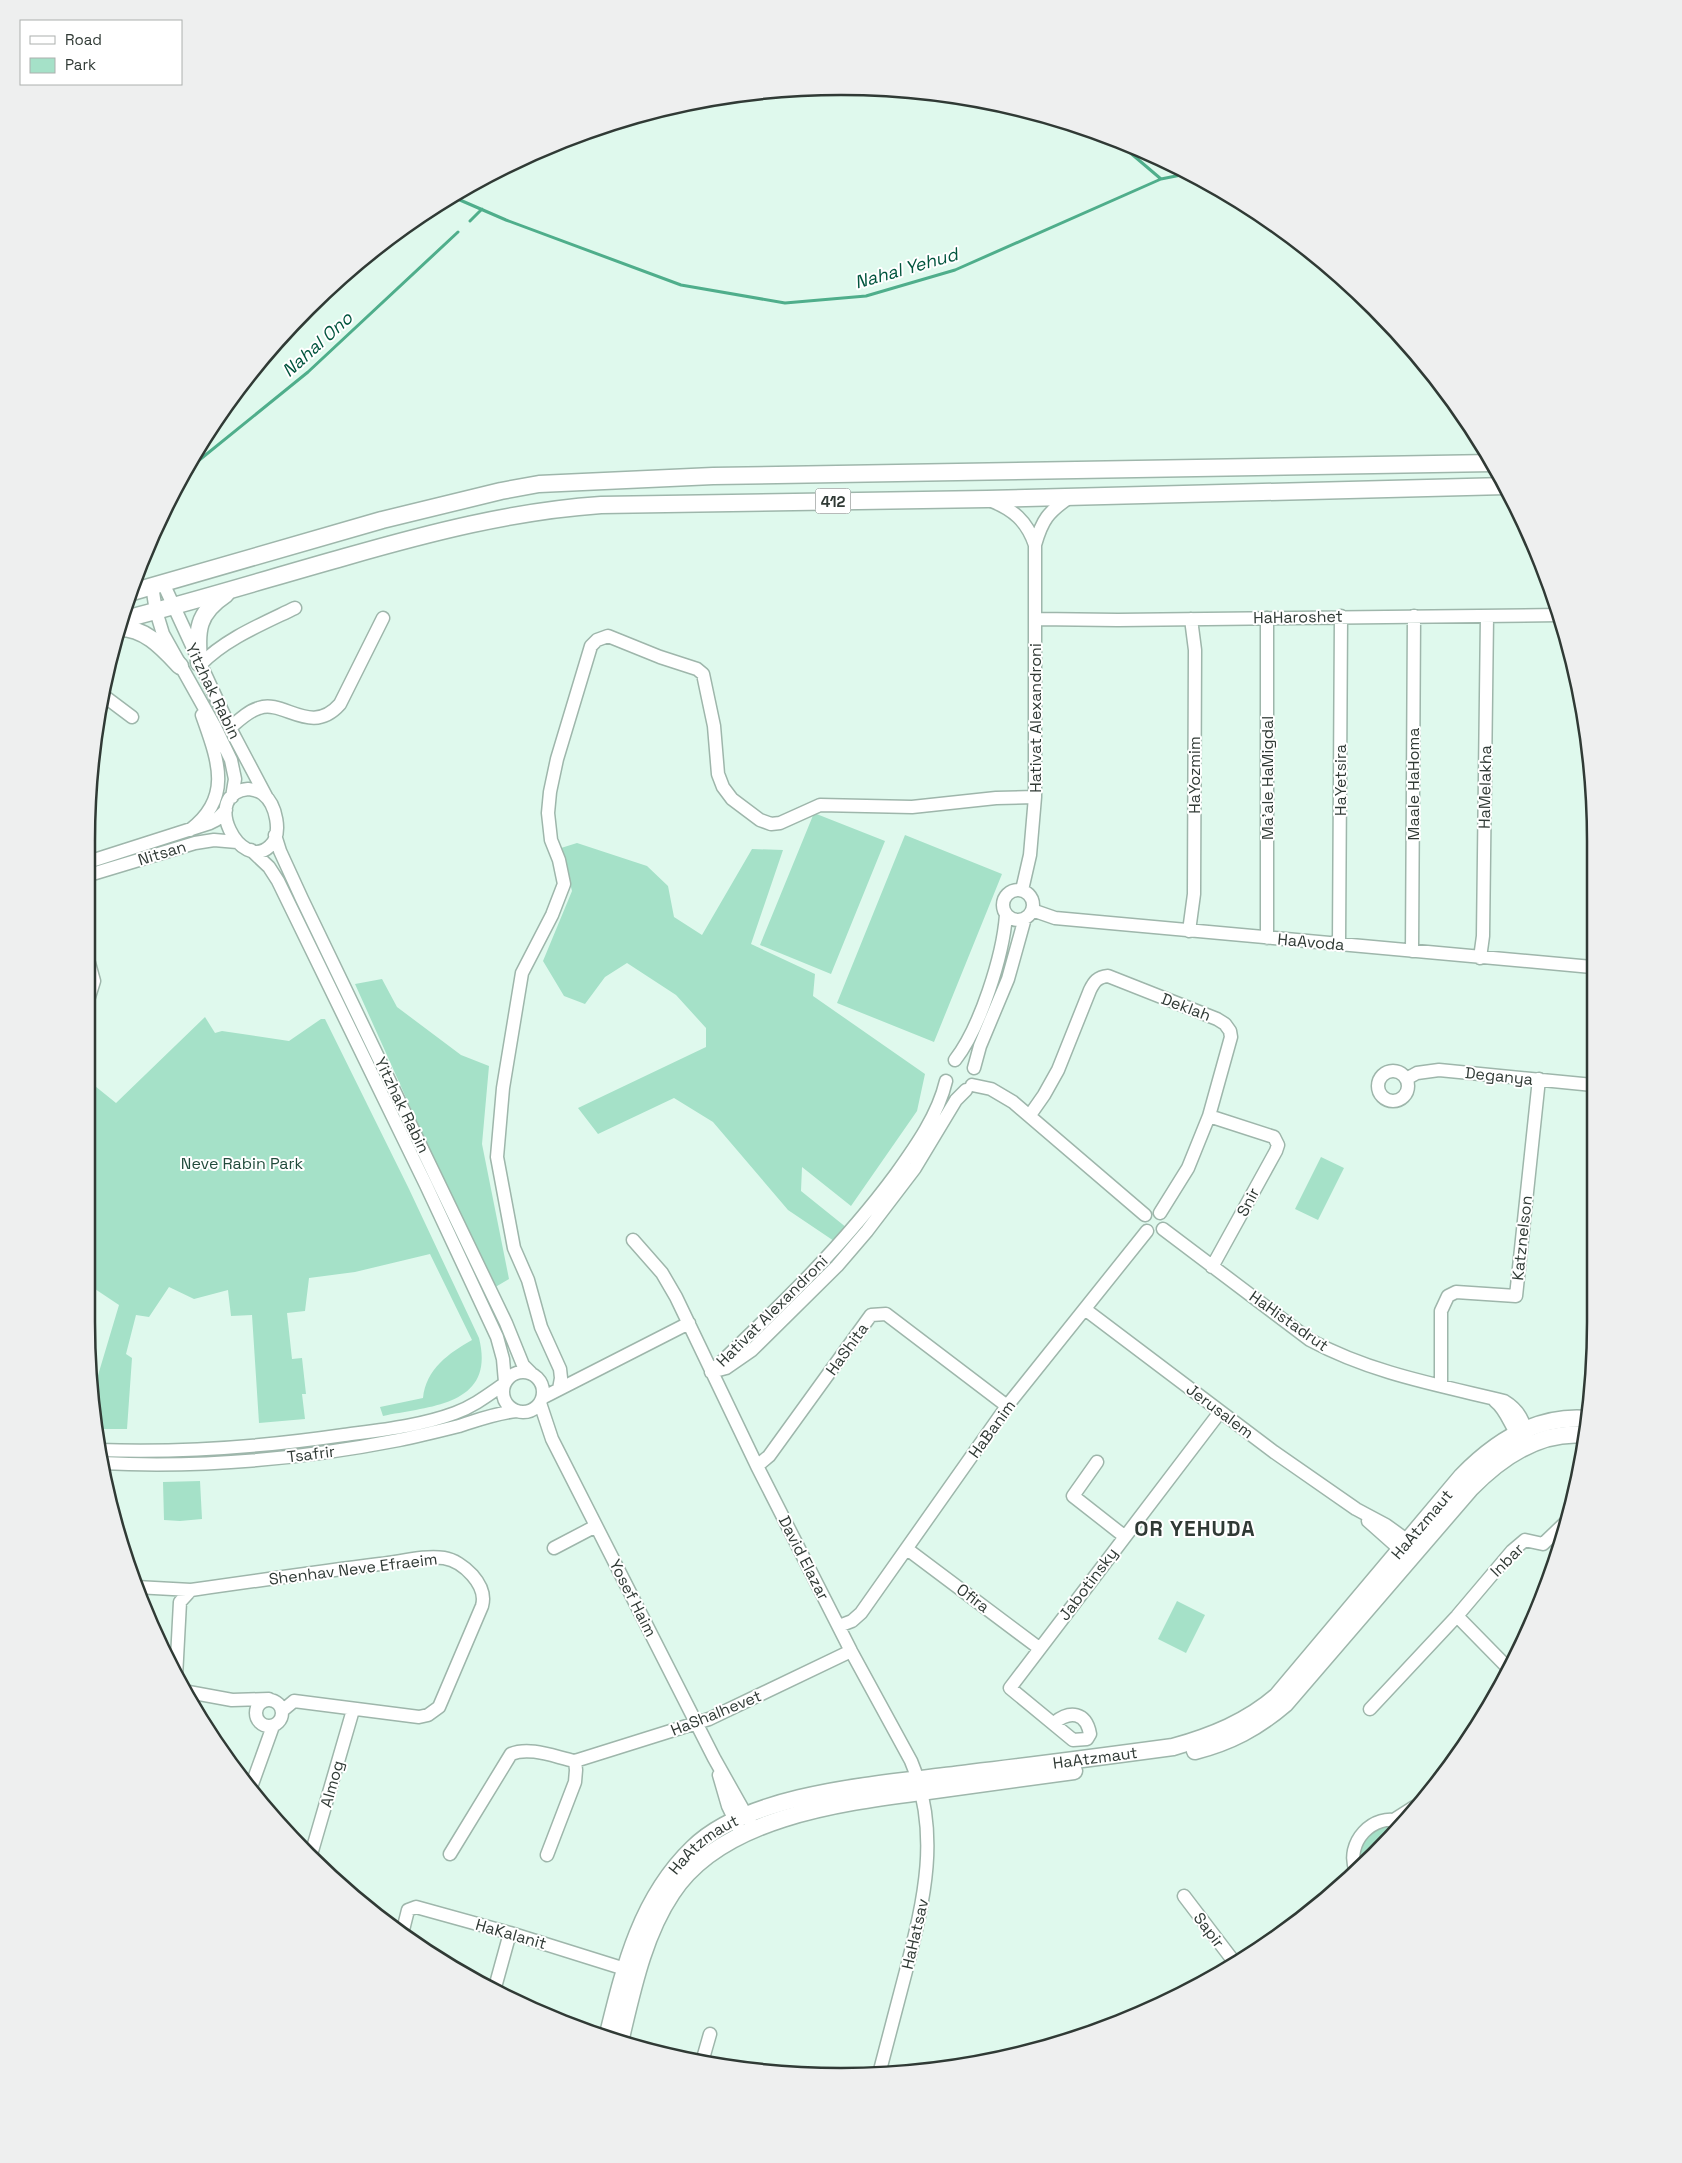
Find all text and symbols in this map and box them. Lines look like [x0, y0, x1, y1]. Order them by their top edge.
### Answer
legend [20, 20, 182, 85]
text: Road [65, 30, 102, 49]
text: Park [65, 55, 96, 74]
water label: Nahal Yehud [852, 242, 962, 294]
water label: Nahal Ono [277, 306, 358, 382]
road number: 412 [816, 488, 850, 514]
street label: HaHaroshet [1253, 606, 1343, 628]
street label: Yitzhak Rabin [181, 639, 245, 743]
street label: Hativat Alexandroni [1025, 643, 1046, 793]
street label: Ma'ale HaMigdal [1257, 716, 1278, 840]
street label: Maale HaHoma [1403, 728, 1424, 840]
street label: HaYozmim [1184, 736, 1205, 814]
street label: HaYetsira [1330, 744, 1351, 816]
street label: HaMelakha [1474, 745, 1496, 829]
street label: Nitsan [135, 836, 189, 870]
street label: HaAvoda [1277, 929, 1345, 955]
street label: Deklah [1158, 988, 1214, 1026]
street label: Yitzhak Rabin [370, 1053, 434, 1157]
street label: Deganya [1464, 1062, 1534, 1090]
park label: Neve Rabin Park [181, 1153, 304, 1174]
street label: Snir [1232, 1184, 1264, 1220]
street label: Katznelson [1507, 1194, 1537, 1282]
street label: Hativat Alexandroni [712, 1251, 832, 1371]
street label: HaHistadrut [1245, 1286, 1333, 1356]
street label: HaShita [821, 1319, 873, 1379]
street label: Jerusalem [1182, 1379, 1258, 1443]
street label: HaBanim [964, 1396, 1020, 1462]
street label: Tsafrir [286, 1441, 336, 1467]
street label: HaAtzmaut [1386, 1485, 1457, 1563]
street label: David Elazar [774, 1512, 834, 1604]
district label: OR YEHUDA [1134, 1515, 1256, 1542]
street label: Inbar [1486, 1539, 1528, 1581]
street label: Jabotinsky [1054, 1543, 1122, 1625]
street label: Shenhav Neve Efraeim [267, 1548, 439, 1590]
street label: Yosef Haim [604, 1556, 662, 1640]
street label: Ofira [952, 1579, 994, 1617]
street label: HaShalhevet [667, 1685, 765, 1741]
street label: HaAtzmaut [1052, 1741, 1139, 1773]
street label: Almog [315, 1758, 349, 1810]
street label: HaAtzmaut [663, 1809, 742, 1879]
street label: HaHatsav [897, 1896, 933, 1971]
street label: Sapir [1189, 1908, 1229, 1952]
street label: HaKalanit [473, 1914, 549, 1954]

